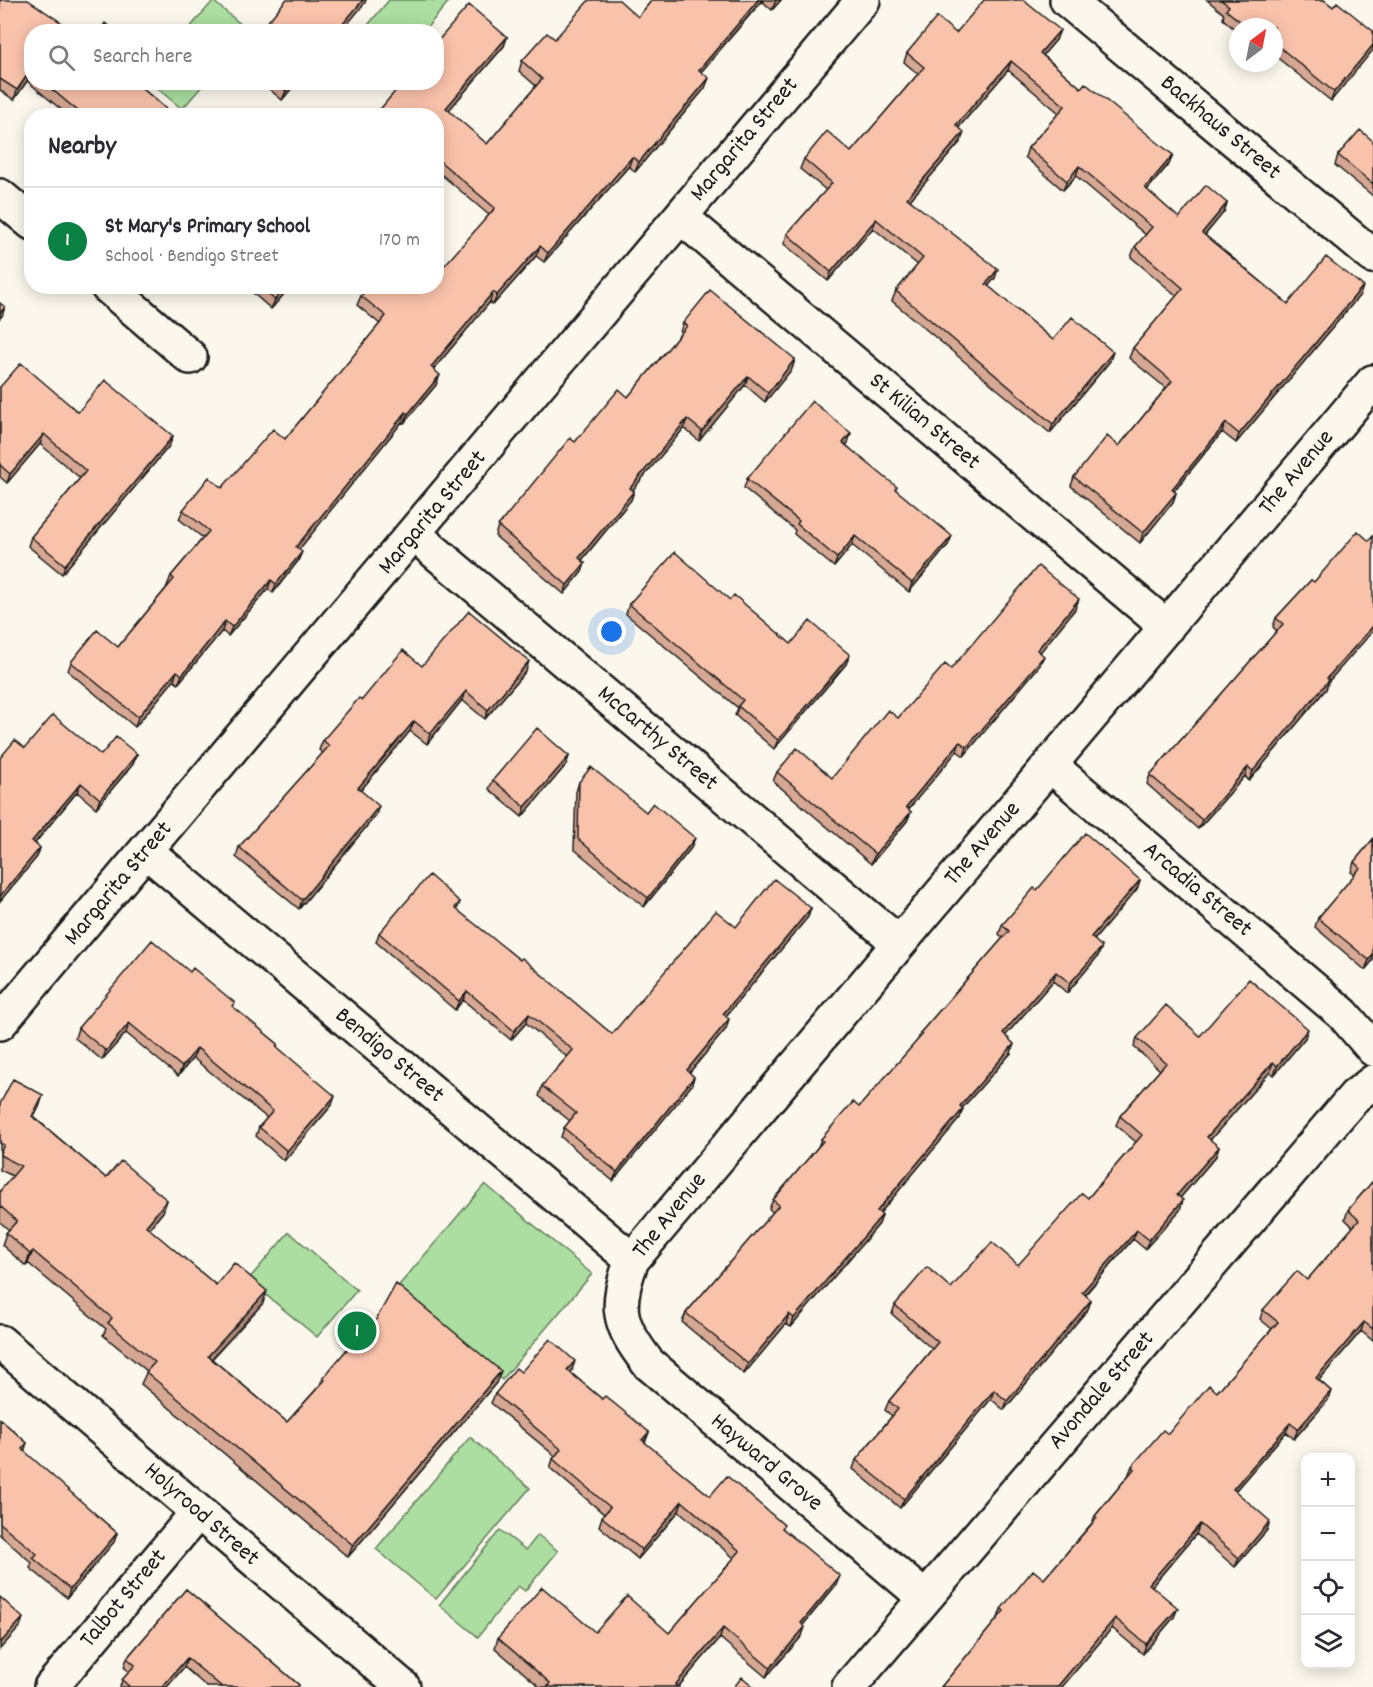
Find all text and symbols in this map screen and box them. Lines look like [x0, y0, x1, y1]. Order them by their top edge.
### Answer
north arrow [1229, 18, 1283, 72]
search box [24, 24, 444, 90]
icon: search [45, 41, 78, 74]
text: Search here [93, 42, 192, 73]
street label: Backhaus Street [1152, 67, 1288, 189]
street label: Margarita Street [683, 70, 807, 210]
text: Nearby [48, 129, 116, 166]
text: St Mary's Primary School [105, 212, 310, 243]
text: 1 [65, 227, 70, 255]
text: 170 m [379, 227, 420, 255]
text: School · Bendigo Street [105, 243, 279, 271]
street label: St Kilian Street [861, 365, 987, 479]
street label: The Avenue [1251, 423, 1343, 523]
street label: Margarita Street [371, 443, 495, 583]
your location [597, 617, 626, 646]
street label: McCarthy Street [589, 678, 725, 800]
street label: The Avenue [937, 794, 1029, 894]
street label: Margarita Street [57, 814, 181, 954]
street label: Arcadia Street [1135, 834, 1259, 946]
street label: Bendigo Street [327, 1000, 451, 1112]
street label: The Avenue [625, 1166, 715, 1266]
pin: 1 [338, 1308, 376, 1354]
street label: Avondale Street [1041, 1324, 1163, 1458]
street label: Hayward Grove [702, 1406, 830, 1520]
map controls [1301, 1453, 1355, 1669]
button: + [1301, 1453, 1355, 1507]
street label: Holyrood Street [136, 1455, 266, 1575]
button: − [1301, 1507, 1355, 1561]
street label: Talbot Street [72, 1542, 176, 1656]
button: locate [1301, 1561, 1355, 1615]
button: layers [1301, 1615, 1355, 1669]

